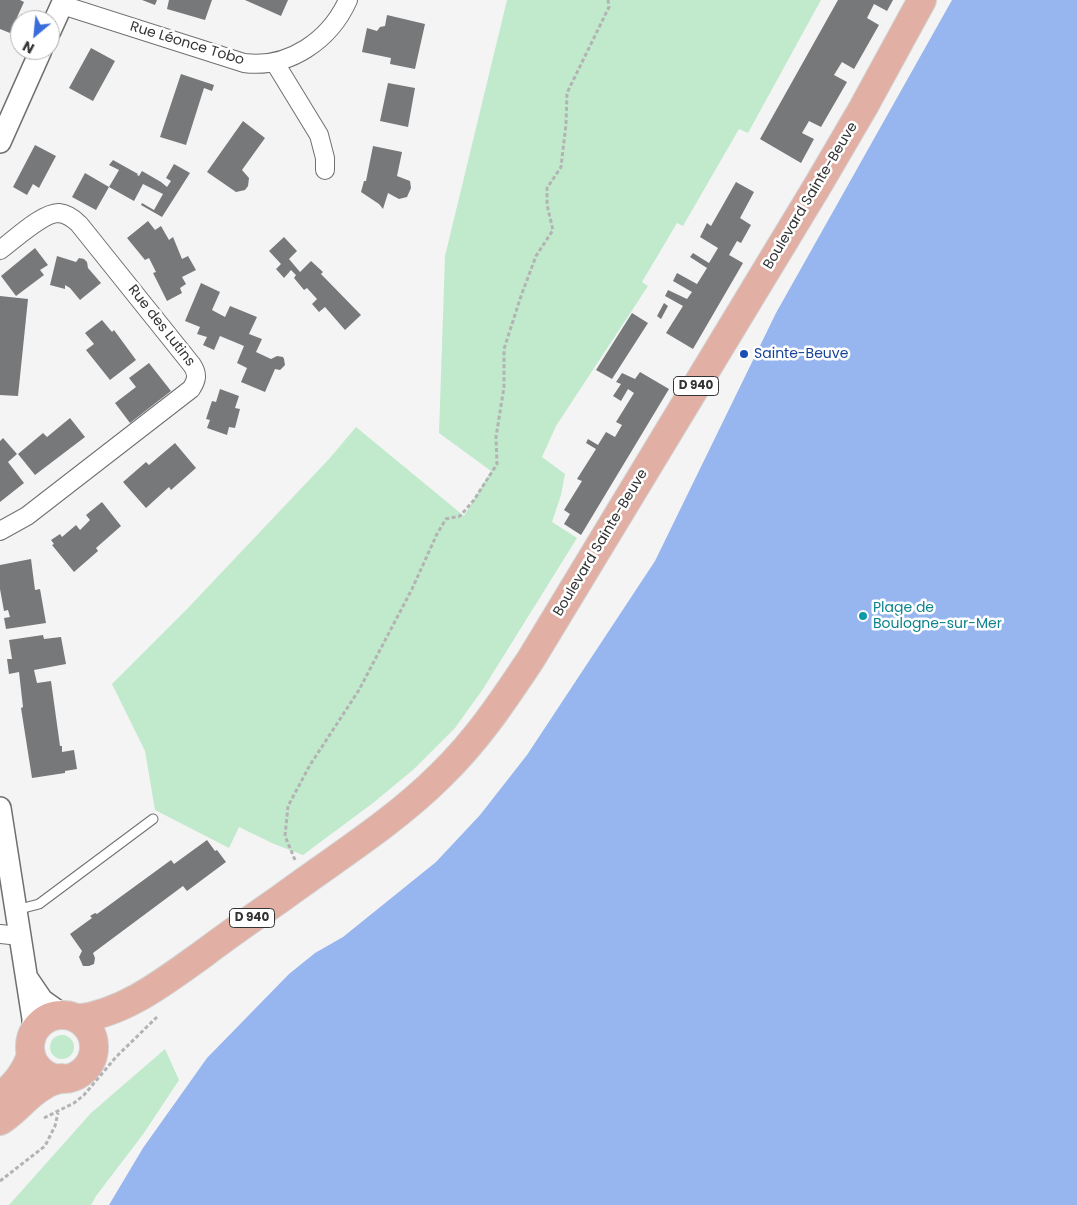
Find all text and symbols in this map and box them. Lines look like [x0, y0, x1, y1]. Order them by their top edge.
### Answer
north arrow [10, 10, 60, 60]
street label: Rue Léonce Tobo [128, 19, 246, 69]
text: N [19, 36, 38, 59]
street label: Boulevard Sainte-Beuve [760, 119, 862, 273]
street label: Rue des Lutins [124, 282, 198, 370]
place label: Sainte-Beuve [754, 346, 848, 362]
marker: Sainte-Beuve [738, 348, 750, 360]
road number: D 940 [674, 376, 718, 396]
street label: Boulevard Sainte-Beuve [550, 466, 652, 620]
place label: Plage de Boulogne-sur-Mer [873, 600, 1002, 632]
marker: Plage de Boulogne-sur-Mer [857, 610, 869, 622]
road number: D 940 [230, 908, 274, 928]

